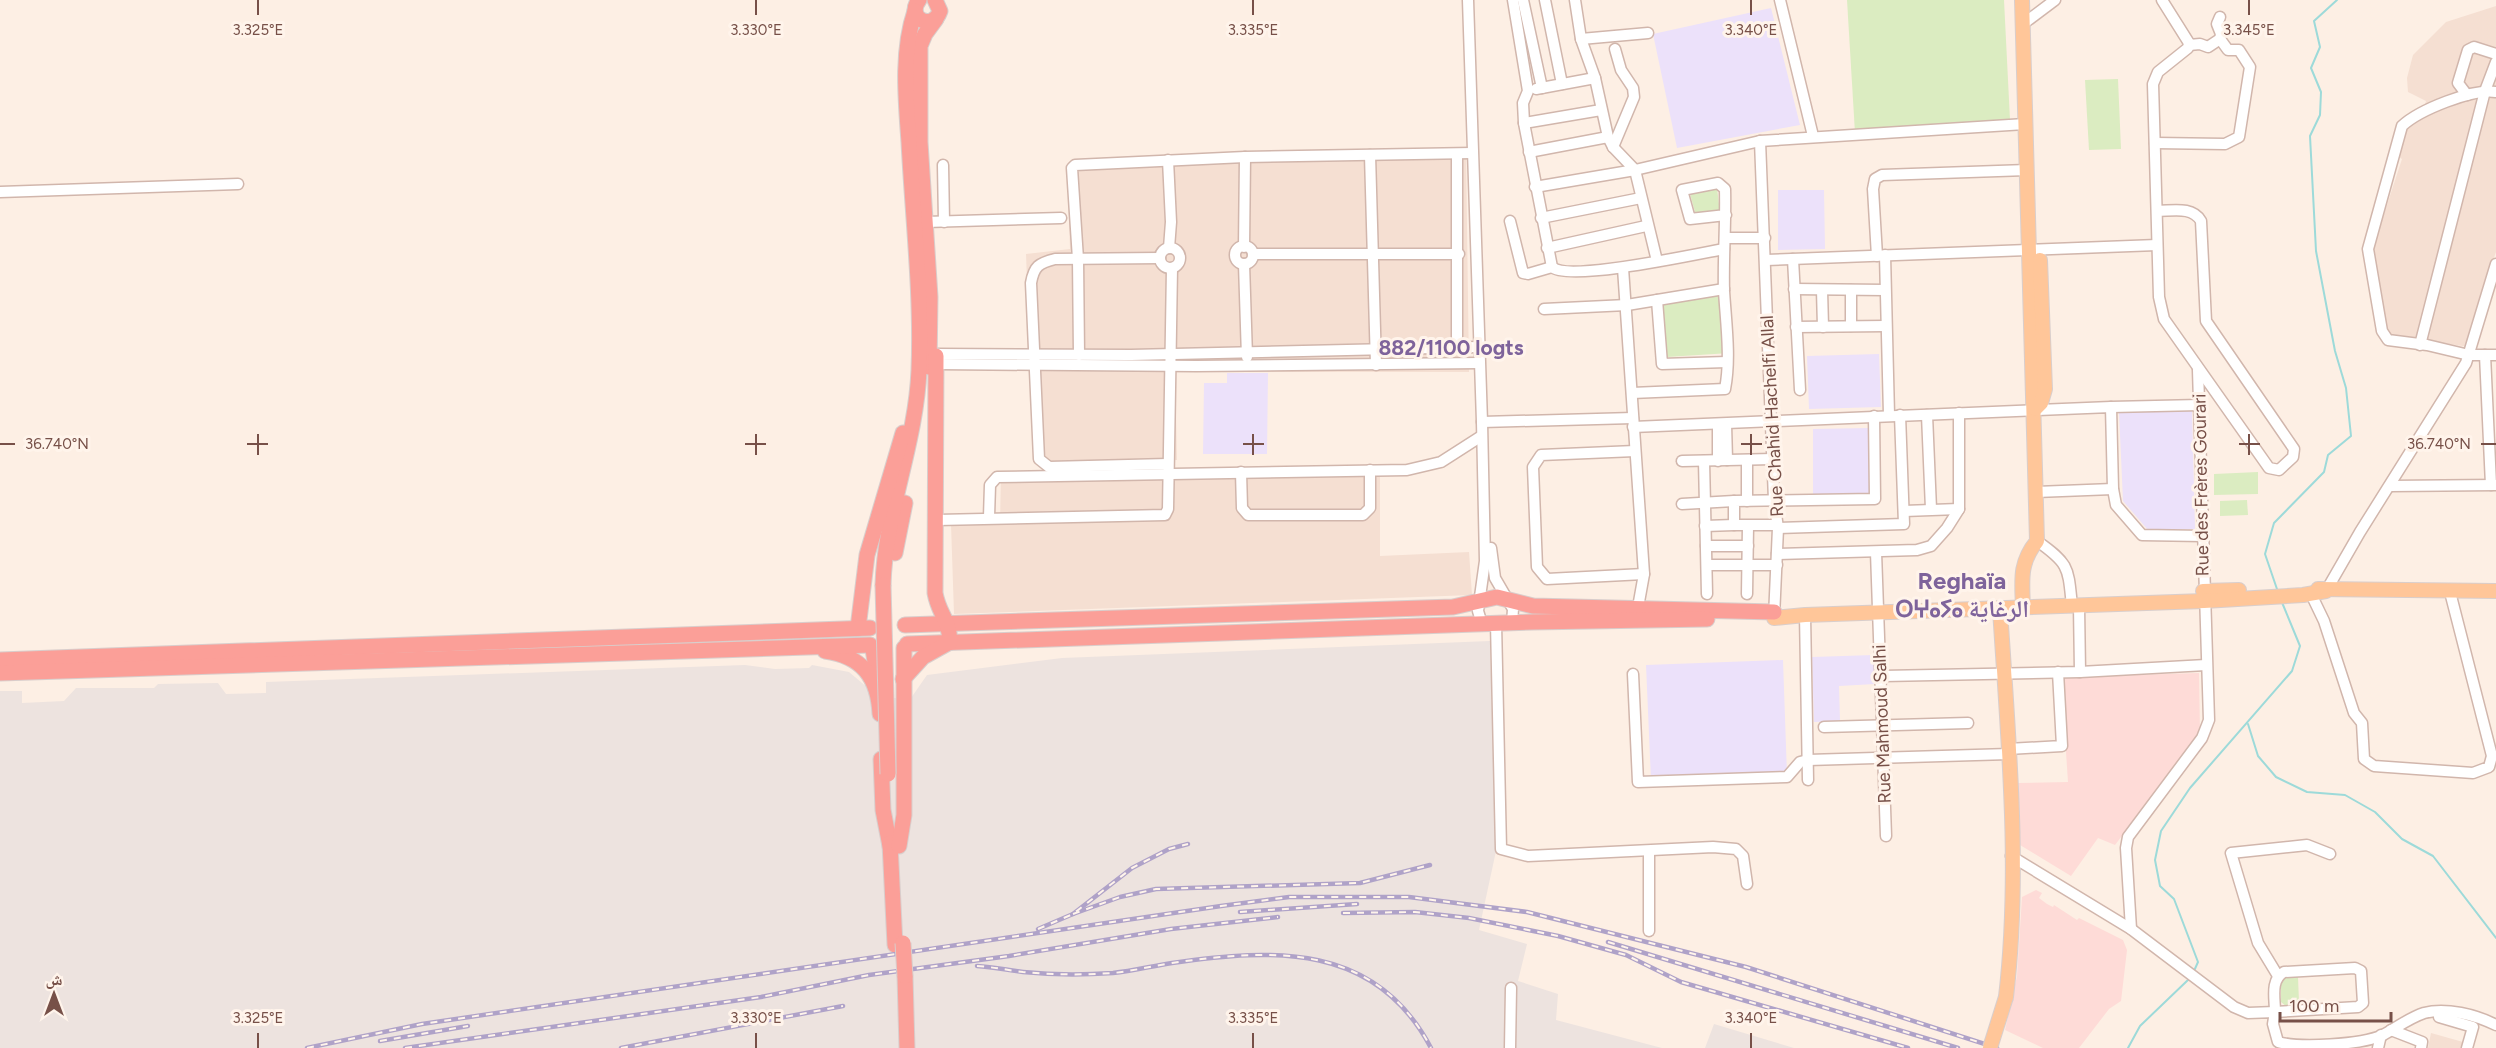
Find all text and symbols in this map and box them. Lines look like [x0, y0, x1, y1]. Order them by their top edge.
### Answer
text: 3.325°E [233, 21, 283, 39]
text: 3.330°E [730, 21, 782, 39]
text: 3.335°E [1228, 21, 1278, 39]
text: 3.340°E [1725, 21, 1777, 39]
text: 3.345°E [2223, 21, 2275, 39]
street label: Rue Chahid Hachelfi Allal [1756, 315, 1788, 517]
district label: 882/1100 logts [1378, 335, 1524, 360]
street label: Rue des Frères Gourari [2188, 393, 2214, 577]
text: 36.740°N [25, 435, 89, 453]
text: 36.740°N [2407, 435, 2471, 453]
district label: Reghaïa ⵔⵖⴰⵢⴰ الرغاية [1895, 566, 2029, 623]
street label: Rue Mahmoud Salhi [1868, 644, 1896, 804]
north arrow [24, 964, 84, 1024]
text: ش [46, 970, 63, 989]
scale bar [2280, 985, 2391, 1023]
text: 100 m [2289, 995, 2339, 1017]
text: 3.325°E [233, 1009, 283, 1027]
text: 3.330°E [730, 1009, 782, 1027]
text: 3.335°E [1228, 1009, 1278, 1027]
text: 3.340°E [1725, 1009, 1777, 1027]

